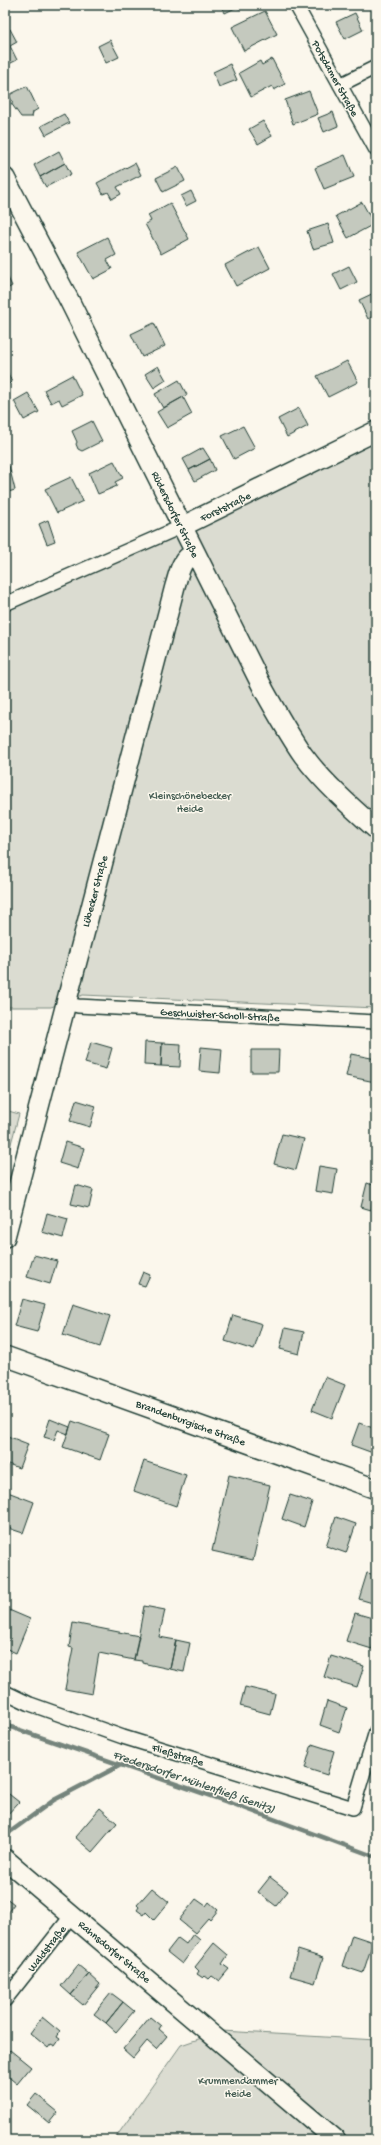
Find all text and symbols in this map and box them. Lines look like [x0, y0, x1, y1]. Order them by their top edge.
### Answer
street label: Potsdamer Straße [308, 38, 360, 119]
street label: Rüdersdorfer Straße [148, 469, 201, 560]
street label: Forststraße [198, 490, 253, 526]
park label: Kleinschönebecker Heide [149, 791, 232, 816]
street label: Lübecker Straße [81, 854, 111, 929]
street label: Geschwister-Scholl-Straße [160, 1007, 280, 1025]
street label: Brandenburgische Straße [133, 1398, 247, 1449]
street label: Fließstraße [149, 1742, 205, 1770]
water label: Fredersdorfer Mühlenfließ (Senitz) [111, 1749, 277, 1817]
street label: Rahnsdorfer Straße [75, 1918, 153, 1986]
street label: Waldstraße [26, 1924, 70, 1975]
park label: Krummendammer Heide [198, 2076, 279, 2101]

